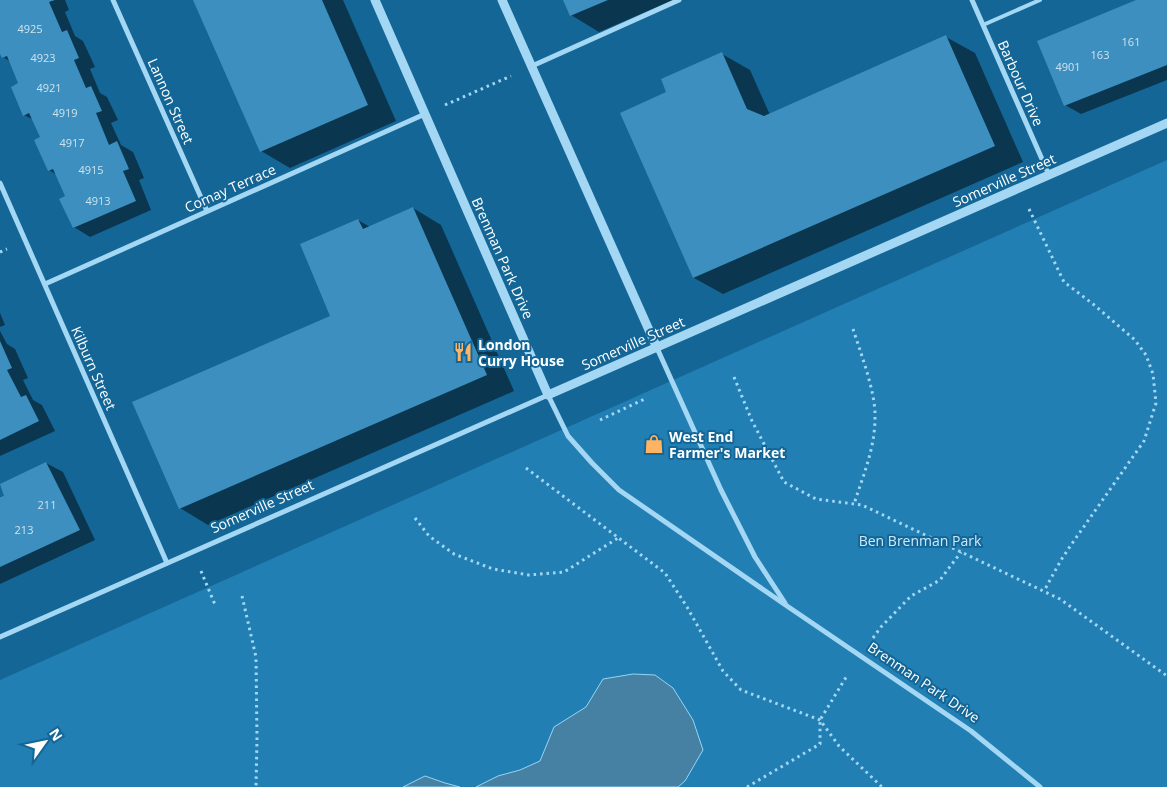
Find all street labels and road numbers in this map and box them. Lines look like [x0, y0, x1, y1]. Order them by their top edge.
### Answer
street label: Barbour Drive [994, 37, 1048, 129]
street label: Lannon Street [144, 55, 198, 147]
street label: Somerville Street [950, 149, 1058, 211]
street label: Comay Terrace [181, 159, 279, 217]
street label: Brenman Park Drive [468, 194, 538, 322]
street label: Somerville Street [579, 312, 687, 374]
street label: Kilburn Street [67, 323, 121, 413]
street label: Somerville Street [208, 475, 316, 537]
street label: Brenman Park Drive [864, 637, 984, 727]

